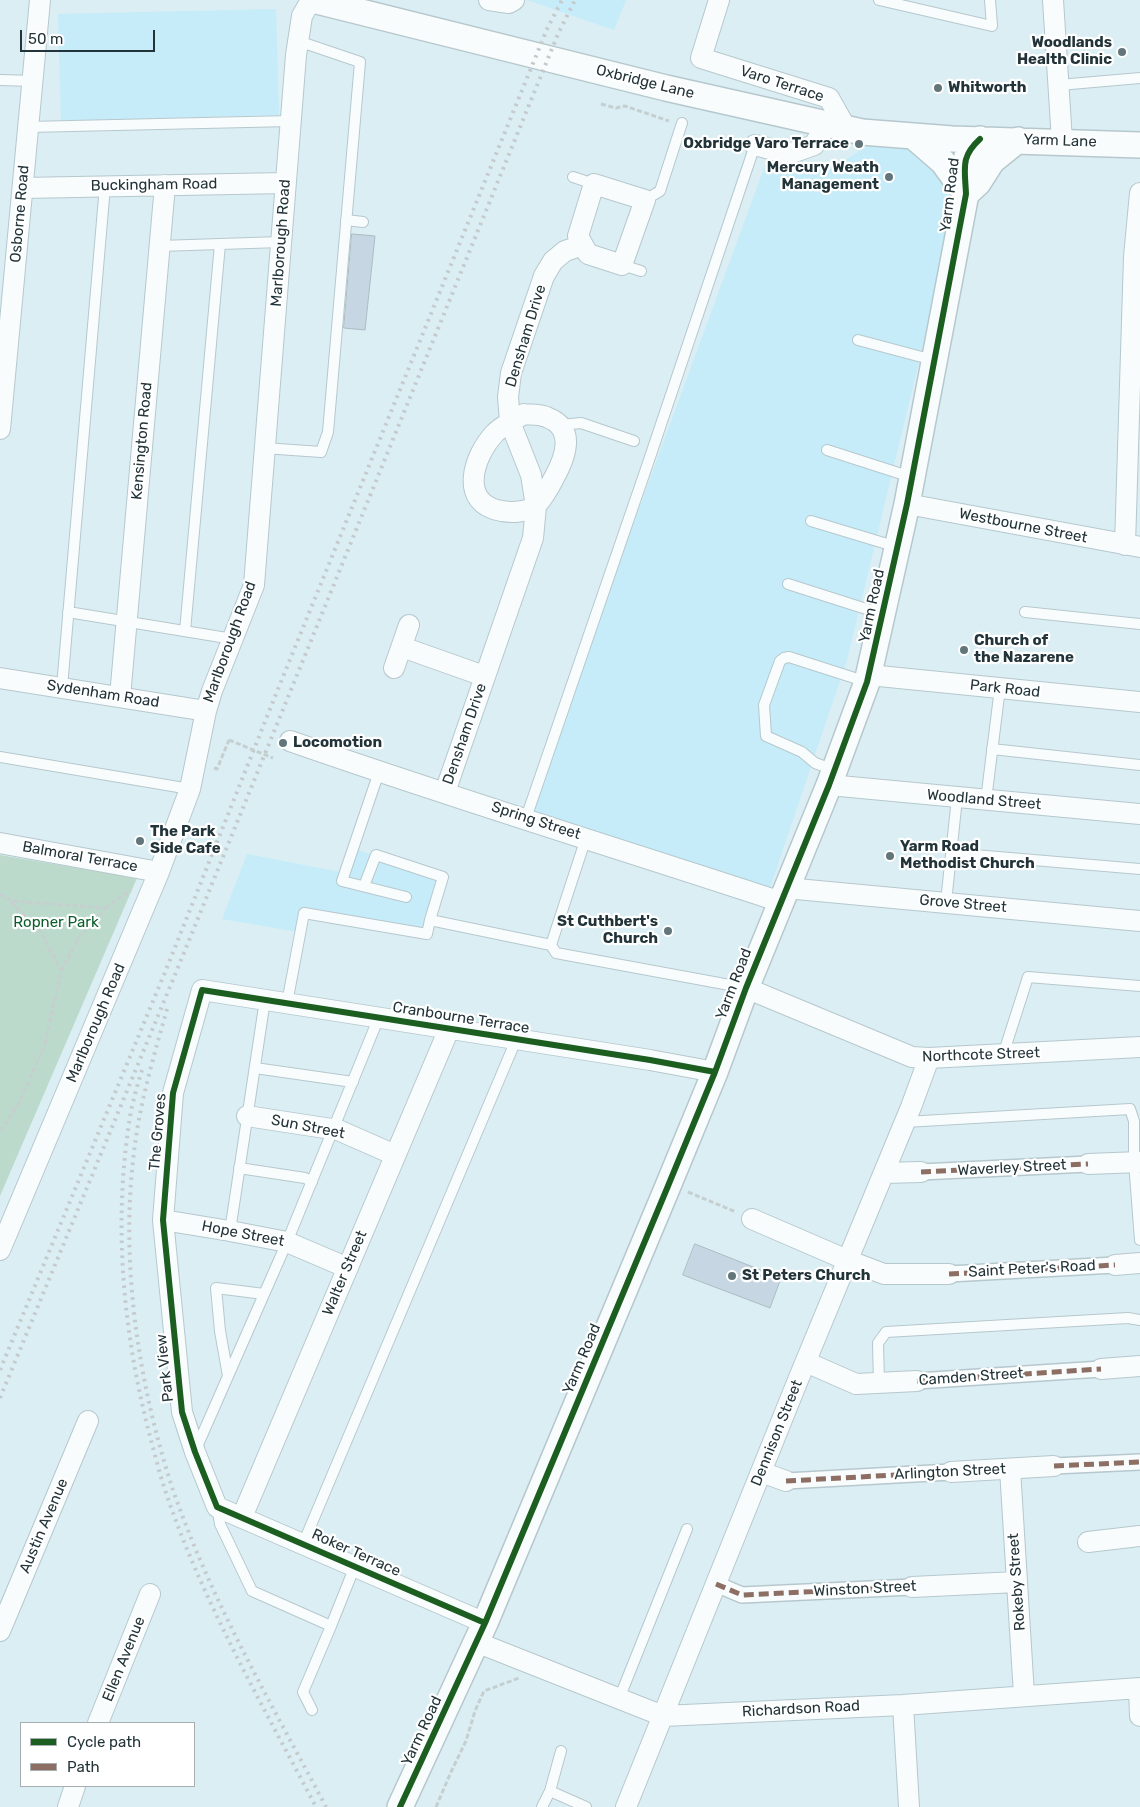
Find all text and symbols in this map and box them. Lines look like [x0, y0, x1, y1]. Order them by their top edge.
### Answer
scale bar [22, 20, 158, 52]
text: 50 m [28, 30, 63, 48]
place label: Woodlands Health Clinic [1017, 34, 1112, 69]
marker: Woodlands Health Clinic [1116, 46, 1128, 58]
street label: Oxbridge Lane [594, 61, 696, 103]
street label: Varo Terrace [738, 62, 826, 106]
place label: Whitworth [948, 79, 1027, 97]
marker: Whitworth [932, 82, 944, 94]
street label: Yarm Lane [1023, 131, 1097, 151]
place label: Oxbridge Varo Terrace [683, 135, 849, 153]
marker: Oxbridge Varo Terrace [853, 138, 865, 150]
street label: Yarm Road [937, 157, 963, 233]
place label: Mercury Weath Management [767, 159, 879, 194]
street label: Osborne Road [7, 165, 33, 263]
marker: Mercury Weath Management [883, 171, 895, 183]
street label: Buckingham Road [90, 175, 218, 195]
street label: Marlborough Road [268, 179, 294, 307]
street label: Densham Drive [502, 283, 550, 389]
street label: Kensington Road [128, 381, 156, 501]
street label: Westbourne Street [957, 505, 1089, 547]
street label: Yarm Road [855, 568, 889, 644]
street label: Marlborough Road [200, 579, 260, 705]
place label: Church of the Nazarene [974, 632, 1074, 667]
marker: Church of the Nazarene [958, 644, 970, 656]
street label: Sydenham Road [45, 676, 161, 712]
street label: Park Road [969, 676, 1041, 702]
street label: Densham Drive [439, 681, 491, 787]
place label: Locomotion [293, 734, 382, 752]
marker: Locomotion [277, 737, 289, 749]
street label: Woodland Street [926, 786, 1042, 814]
street label: Spring Street [489, 798, 583, 844]
place label: The Park Side Cafe [150, 823, 221, 858]
marker: The Park Side Cafe [134, 835, 146, 847]
street label: Balmoral Terrace [21, 838, 139, 876]
place label: Yarm Road Methodist Church [900, 838, 1035, 873]
marker: Yarm Road Methodist Church [884, 850, 896, 862]
street label: Grove Street [919, 891, 1007, 917]
place label: St Cuthbert's Church [557, 913, 658, 948]
park label: Ropner Park [13, 914, 99, 932]
marker: St Cuthbert's Church [662, 925, 674, 937]
street label: Yarm Road [712, 946, 756, 1022]
street label: Marlborough Road [63, 961, 129, 1085]
street label: Cranbourne Terrace [391, 998, 531, 1038]
street label: Northcote Street [922, 1044, 1040, 1066]
street label: The Groves [146, 1092, 170, 1172]
street label: Sun Street [270, 1111, 346, 1143]
street label: Waverley Street [957, 1156, 1067, 1180]
street label: Hope Street [200, 1217, 286, 1251]
street label: Walter Street [319, 1228, 371, 1318]
street label: Saint Peter's Road [968, 1257, 1096, 1281]
place label: St Peters Church [742, 1267, 871, 1285]
marker: St Peters Church [726, 1270, 738, 1282]
street label: Yarm Road [559, 1321, 605, 1397]
street label: Park View [152, 1333, 178, 1403]
street label: Camden Street [918, 1364, 1024, 1390]
street label: Dennison Street [748, 1377, 806, 1489]
street label: Arlington Street [894, 1460, 1006, 1484]
street label: Austin Avenue [16, 1476, 72, 1576]
street label: Roker Terrace [309, 1525, 403, 1581]
street label: Rokeby Street [1005, 1532, 1029, 1632]
street label: Winston Street [813, 1577, 917, 1601]
street label: Ellen Avenue [99, 1614, 149, 1704]
street label: Yarm Road [398, 1693, 446, 1769]
street label: Richardson Road [742, 1697, 860, 1721]
legend [20, 1722, 195, 1787]
text: Cycle path [67, 1733, 141, 1751]
text: Path [67, 1758, 100, 1776]

